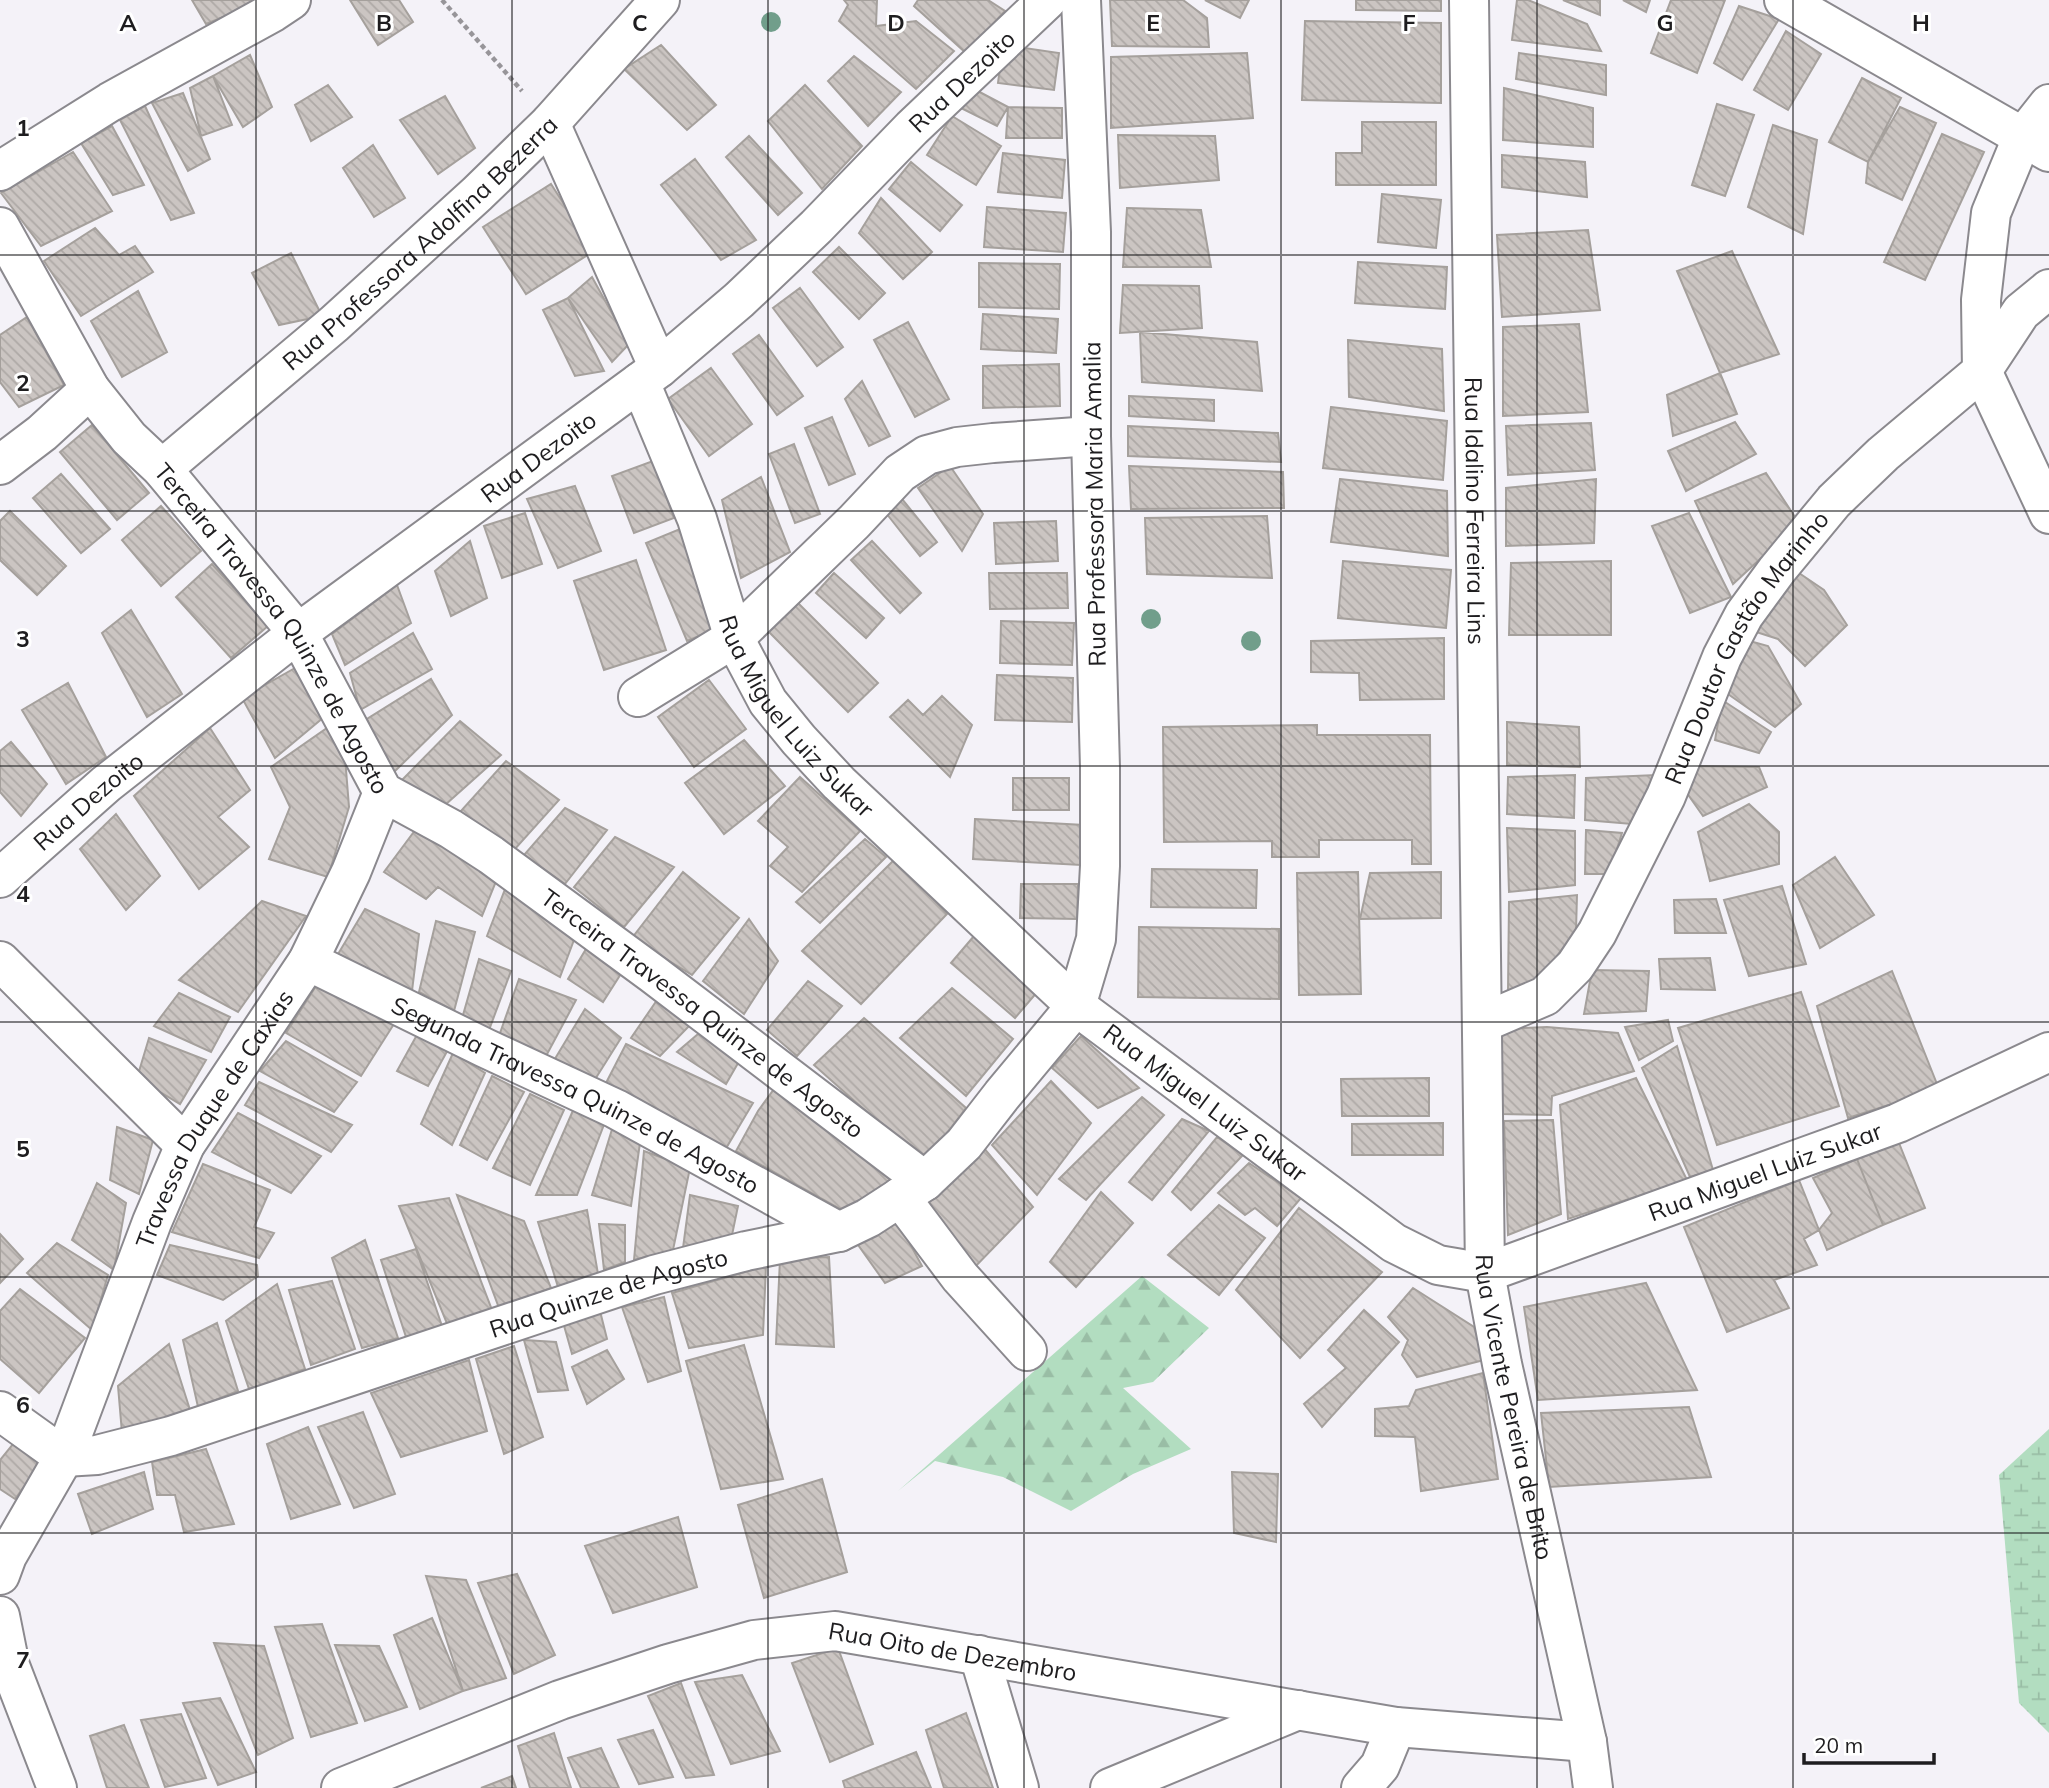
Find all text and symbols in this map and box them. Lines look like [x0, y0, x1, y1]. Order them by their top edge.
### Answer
text: A [119, 8, 137, 37]
text: B [376, 8, 392, 37]
text: C [632, 8, 648, 37]
text: D [887, 8, 905, 37]
text: E [1146, 8, 1160, 37]
text: F [1402, 8, 1416, 37]
text: G [1656, 8, 1674, 37]
text: H [1912, 8, 1930, 37]
street label: Rua Dezoito [902, 23, 1021, 139]
street label: Rua Professora Adolfina Bezerra [276, 109, 563, 376]
text: 1 [16, 113, 30, 142]
street label: Rua Professora Maria Amalia [1076, 341, 1112, 667]
text: 2 [16, 368, 30, 397]
street label: Rua Idalino Ferreira Lins [1459, 377, 1492, 645]
street label: Rua Dezoito [475, 404, 602, 509]
street label: Terceira Travessa Quinze de Agosto [148, 457, 396, 799]
street label: Rua Doutor Gastão Marinho [1657, 504, 1835, 788]
street label: Rua Miguel Luiz Sukar [713, 611, 881, 823]
text: 3 [16, 624, 30, 653]
street label: Rua Dezoito [27, 746, 149, 857]
text: 4 [16, 879, 30, 908]
street label: Terceira Travessa Quinze de Agosto [535, 882, 870, 1144]
street label: Travessa Duque de Caxias [129, 984, 300, 1252]
street label: Segunda Travessa Quinze de Agosto [387, 989, 765, 1200]
street label: Rua Miguel Luiz Sukar [1098, 1017, 1313, 1188]
street label: Rua Miguel Luiz Sukar [1644, 1115, 1886, 1227]
text: 5 [16, 1134, 30, 1163]
street label: Rua Quinze de Agosto [485, 1241, 731, 1344]
street label: Rua Vicente Pereira de Brito [1470, 1254, 1561, 1562]
text: 6 [16, 1390, 30, 1419]
street label: Rua Oito de Dezembro [826, 1615, 1079, 1687]
text: 7 [16, 1645, 30, 1674]
scale bar [1804, 1722, 1934, 1766]
text: 20 m [1814, 1732, 1863, 1758]

